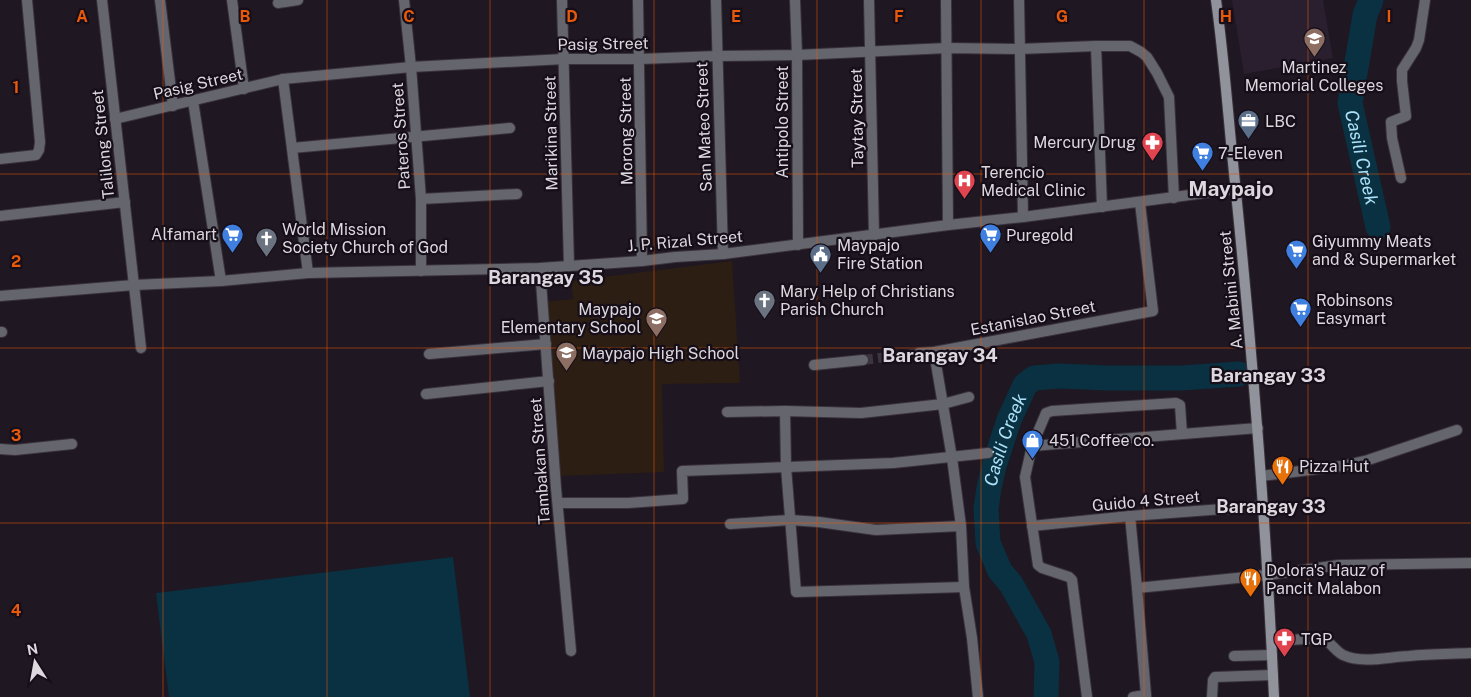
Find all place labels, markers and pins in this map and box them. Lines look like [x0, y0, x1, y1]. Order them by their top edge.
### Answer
school or university icon: Martinez Memorial Colleges [1302, 26, 1326, 57]
place label: Martinez Memorial Colleges [1245, 58, 1383, 95]
office icon: LBC [1237, 109, 1261, 140]
place label: LBC [1265, 112, 1296, 131]
pharmacy icon: Mercury Drug [1140, 130, 1164, 161]
place label: Mercury Drug [1033, 133, 1136, 152]
supermarket icon: 7-Eleven [1190, 141, 1214, 172]
place label: 7-Eleven [1218, 144, 1283, 163]
place label: Terencio Medical Clinic [981, 163, 1086, 200]
hospital icon: Terencio Medical Clinic [953, 169, 977, 200]
place label: World Mission Society Church of God [282, 220, 448, 257]
supermarket icon: Alfamart [221, 222, 245, 253]
supermarket icon: Puregold [978, 223, 1002, 254]
place label: Alfamart [151, 225, 217, 244]
church icon: World Mission Society Church of God [254, 226, 278, 257]
place label: Puregold [1006, 226, 1073, 245]
place label: Giyummy Meats and & Supermarket [1312, 232, 1456, 269]
place label: Maypajo Fire Station [837, 236, 923, 273]
supermarket icon: Giyummy Meats and & Supermarket [1284, 238, 1308, 269]
public building icon: Maypajo Fire Station [809, 242, 833, 273]
place label: Mary Help of Christians Parish Church [780, 282, 955, 319]
church icon: Mary Help of Christians Parish Church [752, 288, 776, 319]
place label: Robinsons Easymart [1316, 291, 1393, 328]
supermarket icon: Robinsons Easymart [1288, 297, 1312, 328]
place label: Maypajo Elementary School [501, 300, 641, 337]
school or university icon: Maypajo Elementary School [645, 306, 669, 337]
school or university icon: Maypajo High School [554, 341, 578, 372]
place label: Maypajo High School [582, 344, 739, 363]
shop icon: 451 Coffee co. [1021, 428, 1045, 459]
place label: 451 Coffee co. [1049, 431, 1154, 450]
restaurant icon: Pizza Hut [1271, 454, 1295, 485]
place label: Pizza Hut [1299, 457, 1369, 476]
place label: Dolora's Hauz of Pancit Malabon [1266, 561, 1385, 598]
restaurant icon: Dolora's Hauz of Pancit Malabon [1238, 567, 1262, 598]
pharmacy icon: TGP [1273, 627, 1297, 658]
place label: TGP [1301, 630, 1332, 649]

